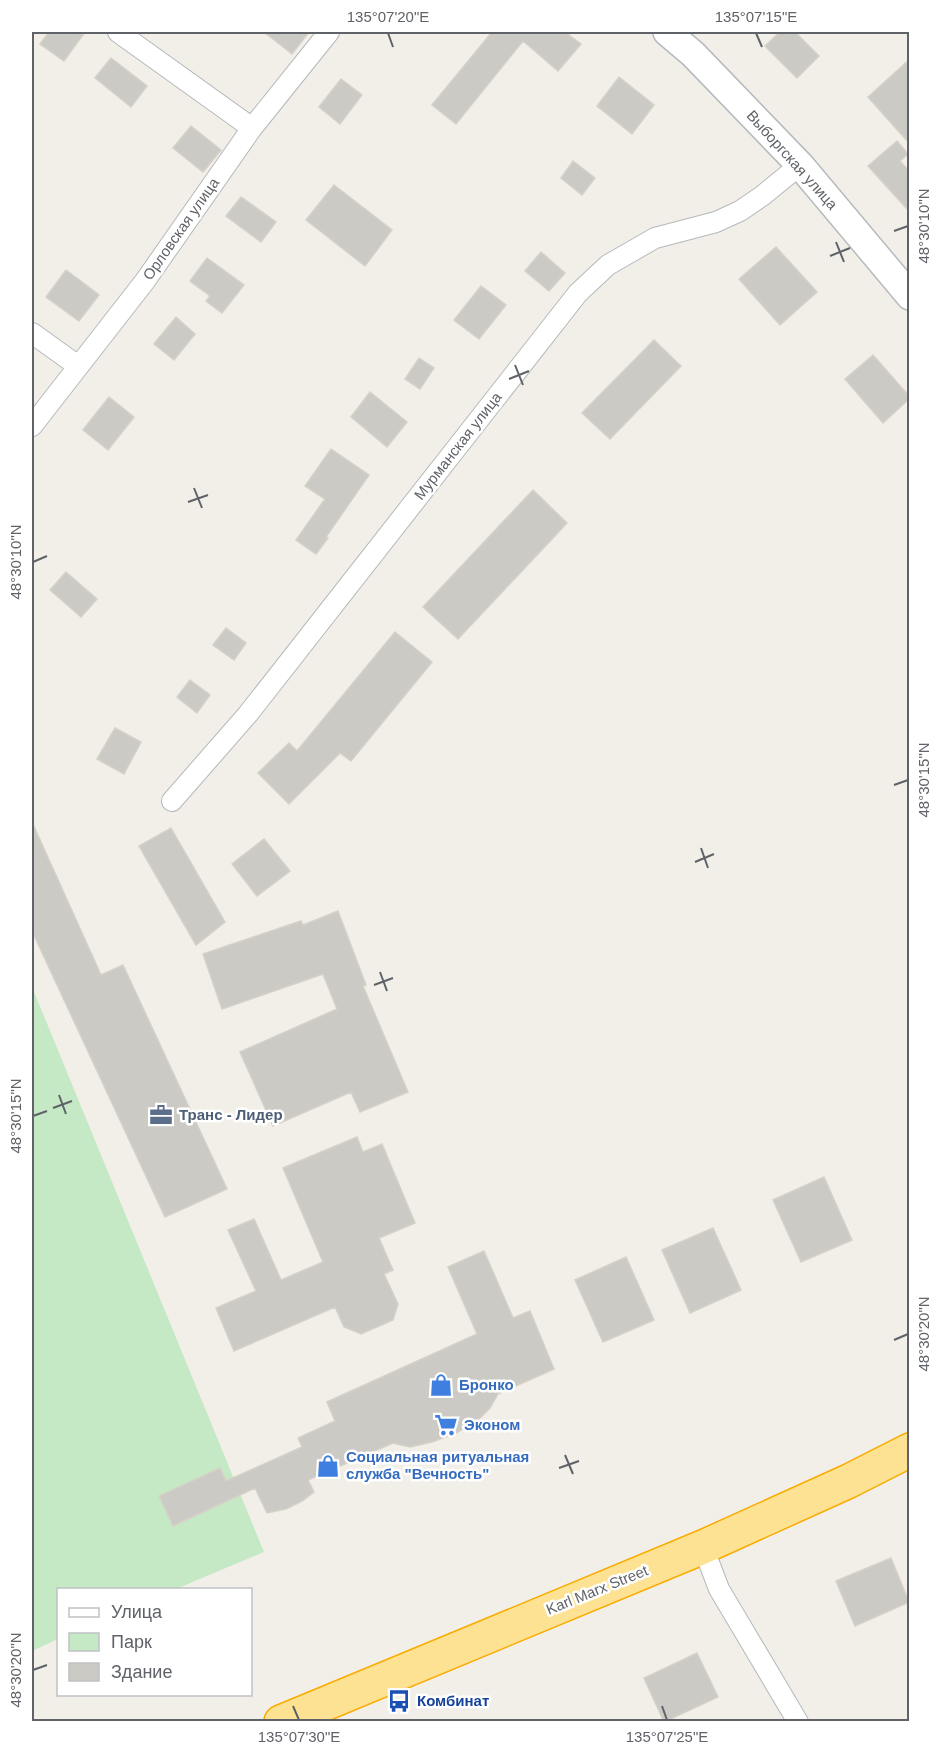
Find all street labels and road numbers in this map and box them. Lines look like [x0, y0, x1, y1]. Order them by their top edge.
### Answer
street label: Выборгская улица [743, 107, 842, 213]
street label: Орловская улица [139, 174, 223, 283]
street label: Мурманская улица [410, 388, 505, 503]
street label: Karl Marx Street [543, 1561, 651, 1618]

